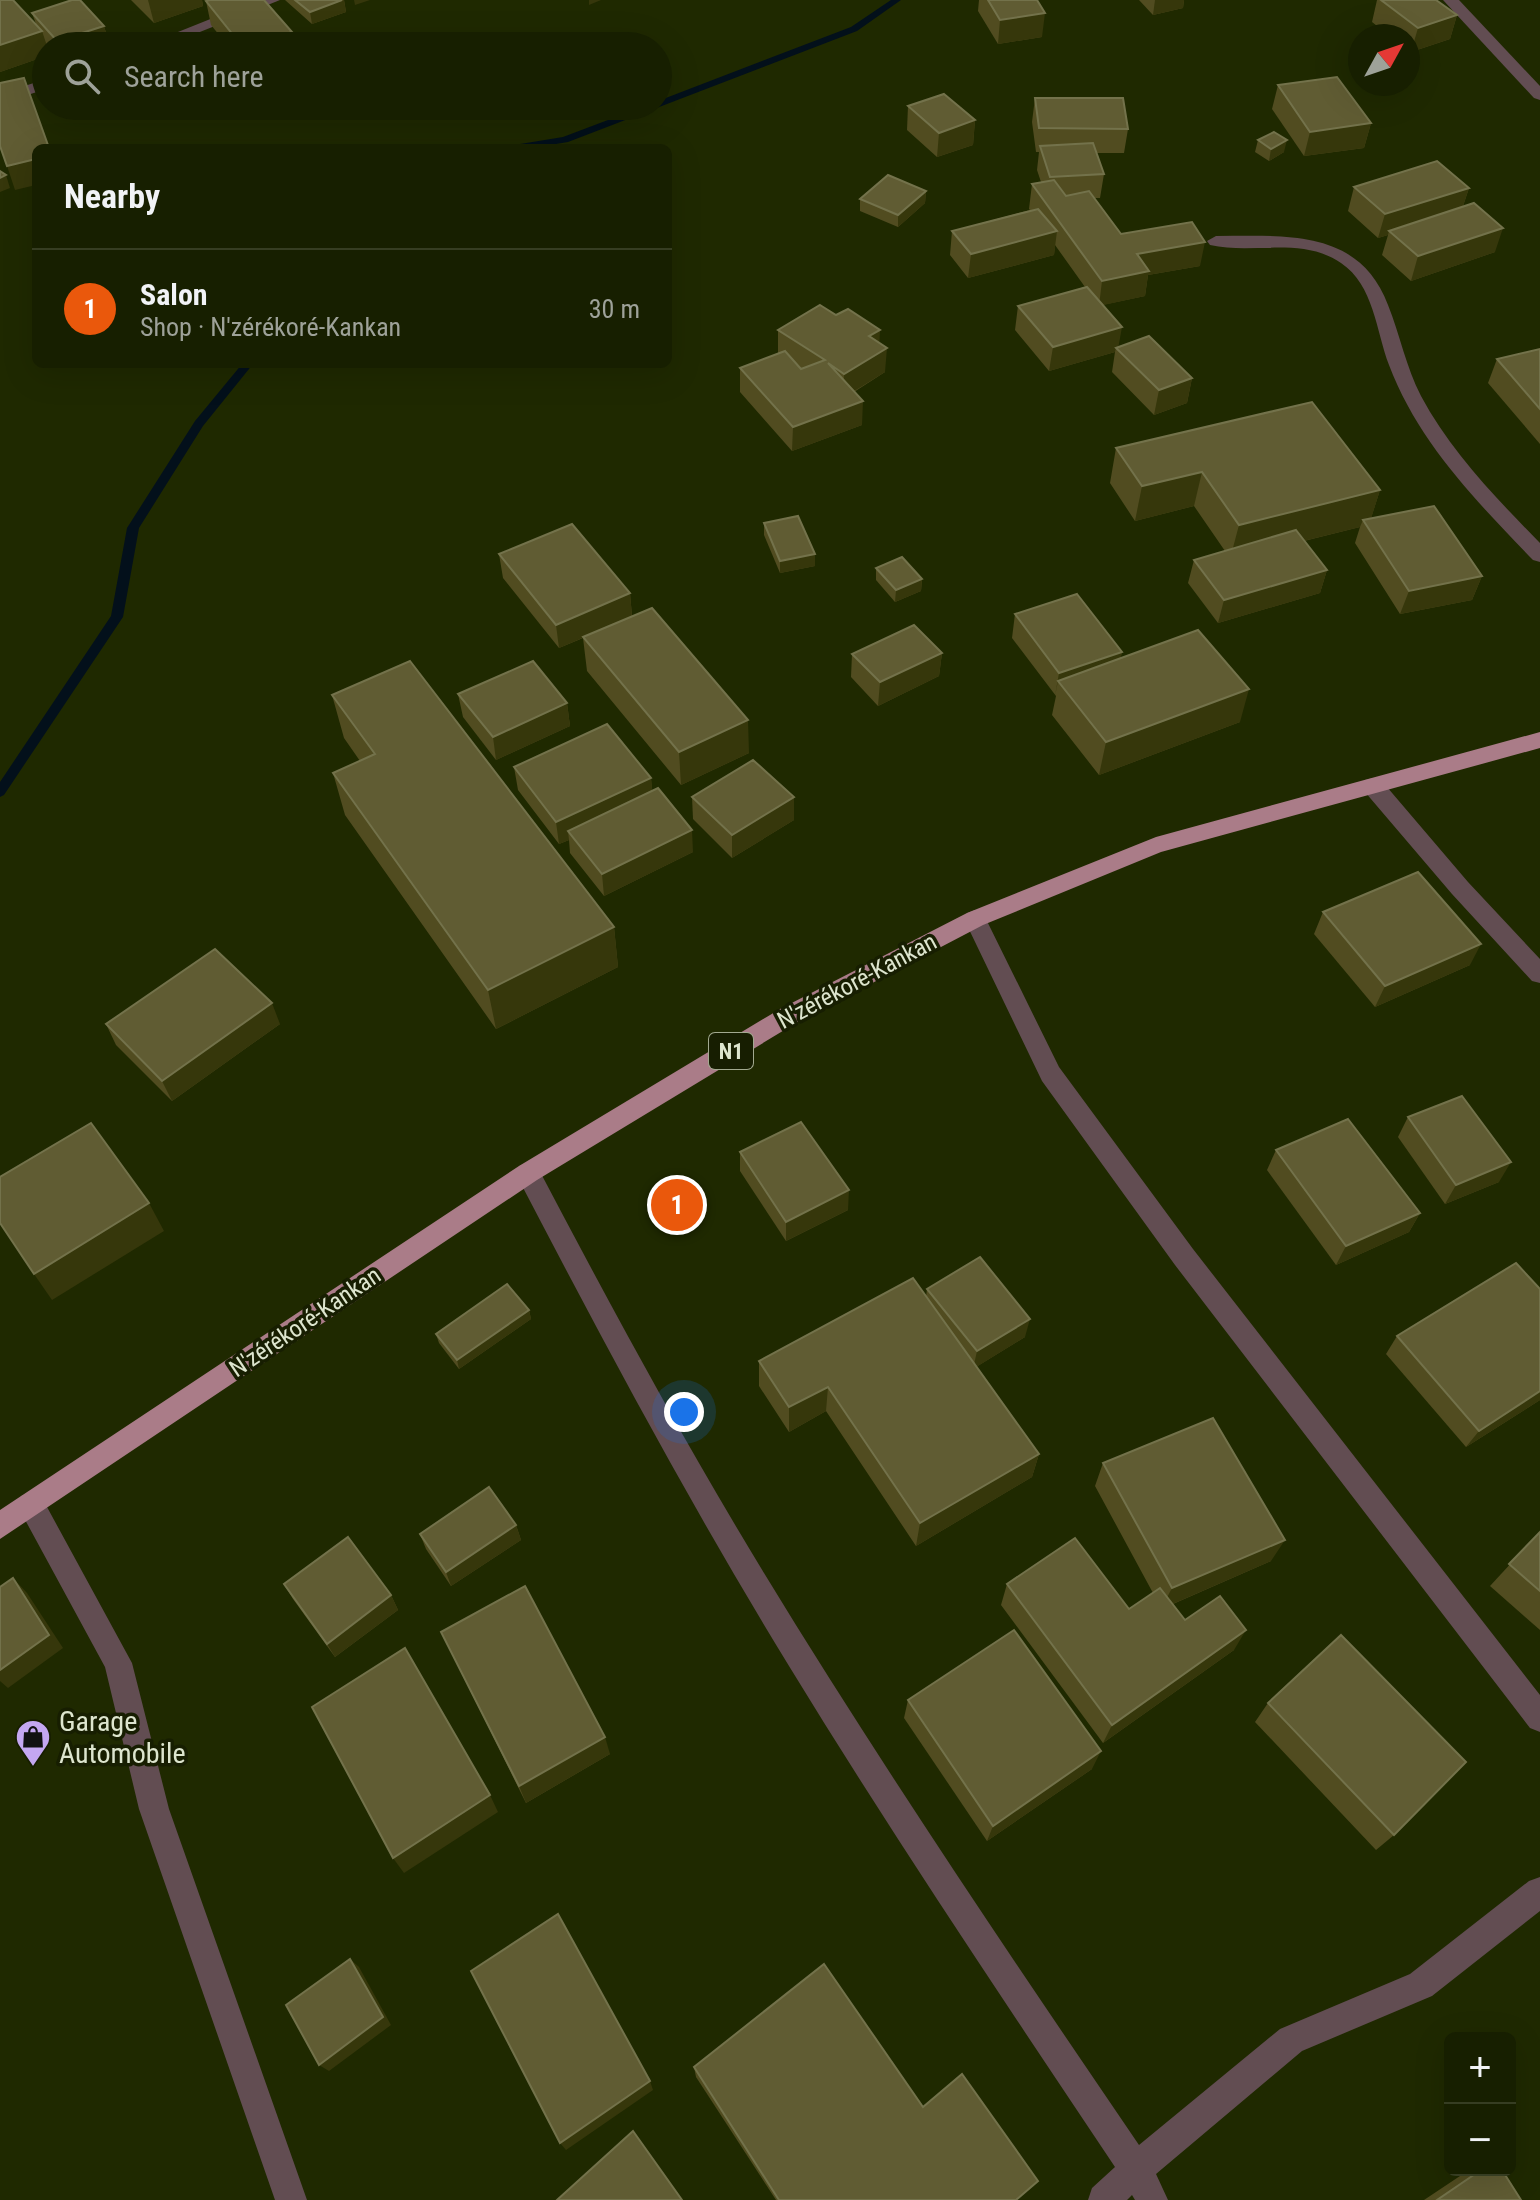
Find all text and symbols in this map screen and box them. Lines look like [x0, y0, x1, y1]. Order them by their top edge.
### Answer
north arrow [1348, 24, 1420, 96]
search box [32, 32, 672, 120]
icon: search [60, 54, 104, 98]
text: Search here [124, 59, 264, 94]
text: Nearby [64, 176, 160, 216]
text: Salon [140, 277, 208, 312]
text: 1 [83, 294, 97, 324]
text: 30 m [589, 294, 640, 324]
text: Shop · N'zérékoré-Kankan [140, 312, 401, 342]
street label: N'zérékoré-Kankan [773, 927, 941, 1035]
road number: N1 [709, 1033, 753, 1069]
pin: 1 [651, 1175, 703, 1235]
street label: N'zérékoré-Kankan [224, 1261, 386, 1383]
your location [664, 1392, 704, 1432]
place label: Garage Automobile [59, 1705, 186, 1770]
shop icon: Garage Automobile [14, 1718, 52, 1768]
map controls [1444, 2032, 1516, 2176]
button: + [1444, 2032, 1516, 2104]
button: − [1444, 2104, 1516, 2176]

